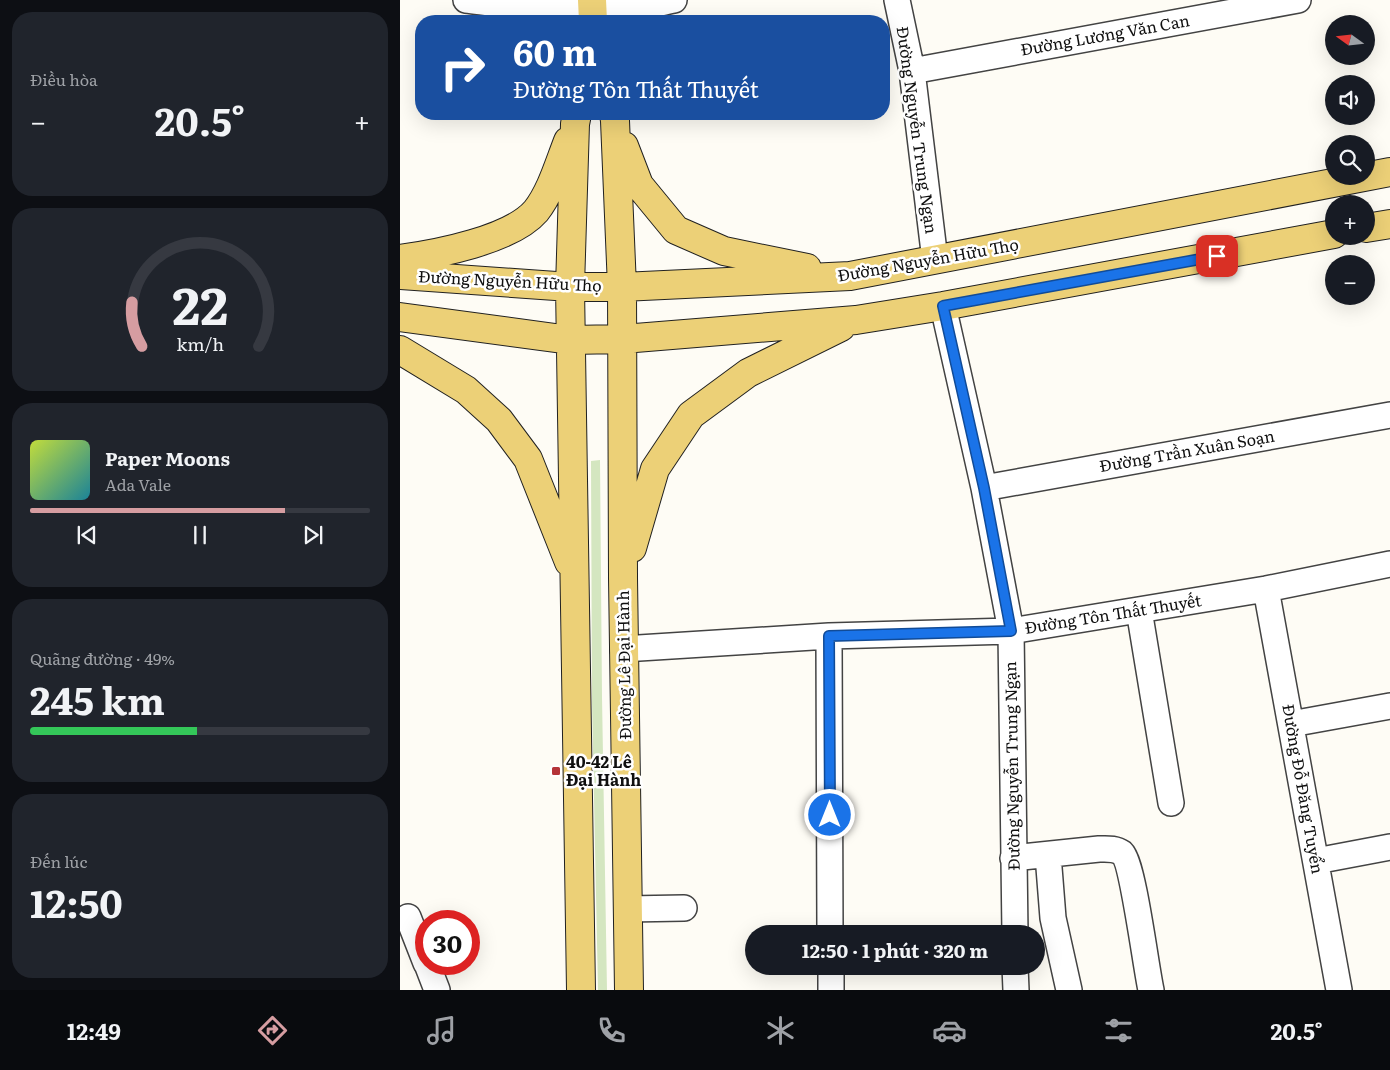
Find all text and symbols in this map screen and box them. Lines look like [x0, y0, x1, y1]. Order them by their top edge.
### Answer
street label: Đường Lương Văn Can [1018, 7, 1192, 61]
north arrow [1325, 15, 1375, 65]
map controls [1325, 15, 1375, 305]
street label: Đường Nguyễn Trung Ngạn [892, 24, 945, 236]
text: 60 m [513, 25, 597, 77]
icon: right [430, 35, 495, 100]
text: Điều hòa [30, 67, 98, 91]
text: Đường Tôn Thất Thuyết [513, 72, 759, 105]
button: sound [1325, 75, 1375, 125]
text: 20.5° [155, 91, 245, 148]
text: − [30, 99, 46, 141]
text: + [354, 99, 370, 141]
button: search [1325, 135, 1375, 185]
button: + [1325, 195, 1375, 245]
street label: Đường Nguyễn Hữu Thọ [835, 231, 1020, 287]
pin [1196, 235, 1238, 277]
icon: arrive [1203, 242, 1231, 270]
button: − [1325, 255, 1375, 305]
street label: Đường Nguyễn Hữu Thọ [418, 263, 602, 297]
text: 22 [172, 264, 228, 341]
text: km/h [176, 330, 224, 357]
street label: Đường Trần Xuân Soạn [1097, 423, 1277, 477]
text: Paper Moons [105, 444, 230, 472]
text: Ada Vale [105, 472, 171, 496]
icon: previous [73, 521, 101, 549]
icon: pause [186, 521, 214, 549]
icon: next [299, 521, 327, 549]
street label: Đường Tôn Thất Thuyết [1023, 587, 1204, 639]
street label: Đường Lê Đại Hành [610, 590, 636, 740]
text: Quãng đường · 49% [30, 646, 175, 670]
street label: Đường Nguyễn Trung Ngạn [997, 661, 1025, 871]
text: 245 km [30, 670, 165, 727]
street label: Đường Đỗ Đăng Tuyển [1277, 702, 1331, 876]
place label: 40-42 Lê Đại Hành [566, 749, 641, 791]
marker: 40-42 Lê Đại Hành [550, 765, 562, 777]
position arrow [803, 788, 855, 840]
text: Đến lúc [30, 849, 87, 873]
text: 12:50 [30, 873, 123, 930]
speed limit sign: 30 [415, 910, 480, 975]
text: 12:50 · 1 phút · 320 m [802, 936, 988, 964]
icon: directions [255, 1013, 290, 1048]
icon: music [424, 1013, 459, 1048]
icon: phone [594, 1013, 629, 1048]
icon: climate [763, 1013, 798, 1048]
icon: car [932, 1013, 967, 1048]
icon: filters [1101, 1013, 1136, 1048]
text: 12:49 [67, 1014, 121, 1047]
text: 20.5° [1270, 1014, 1323, 1047]

